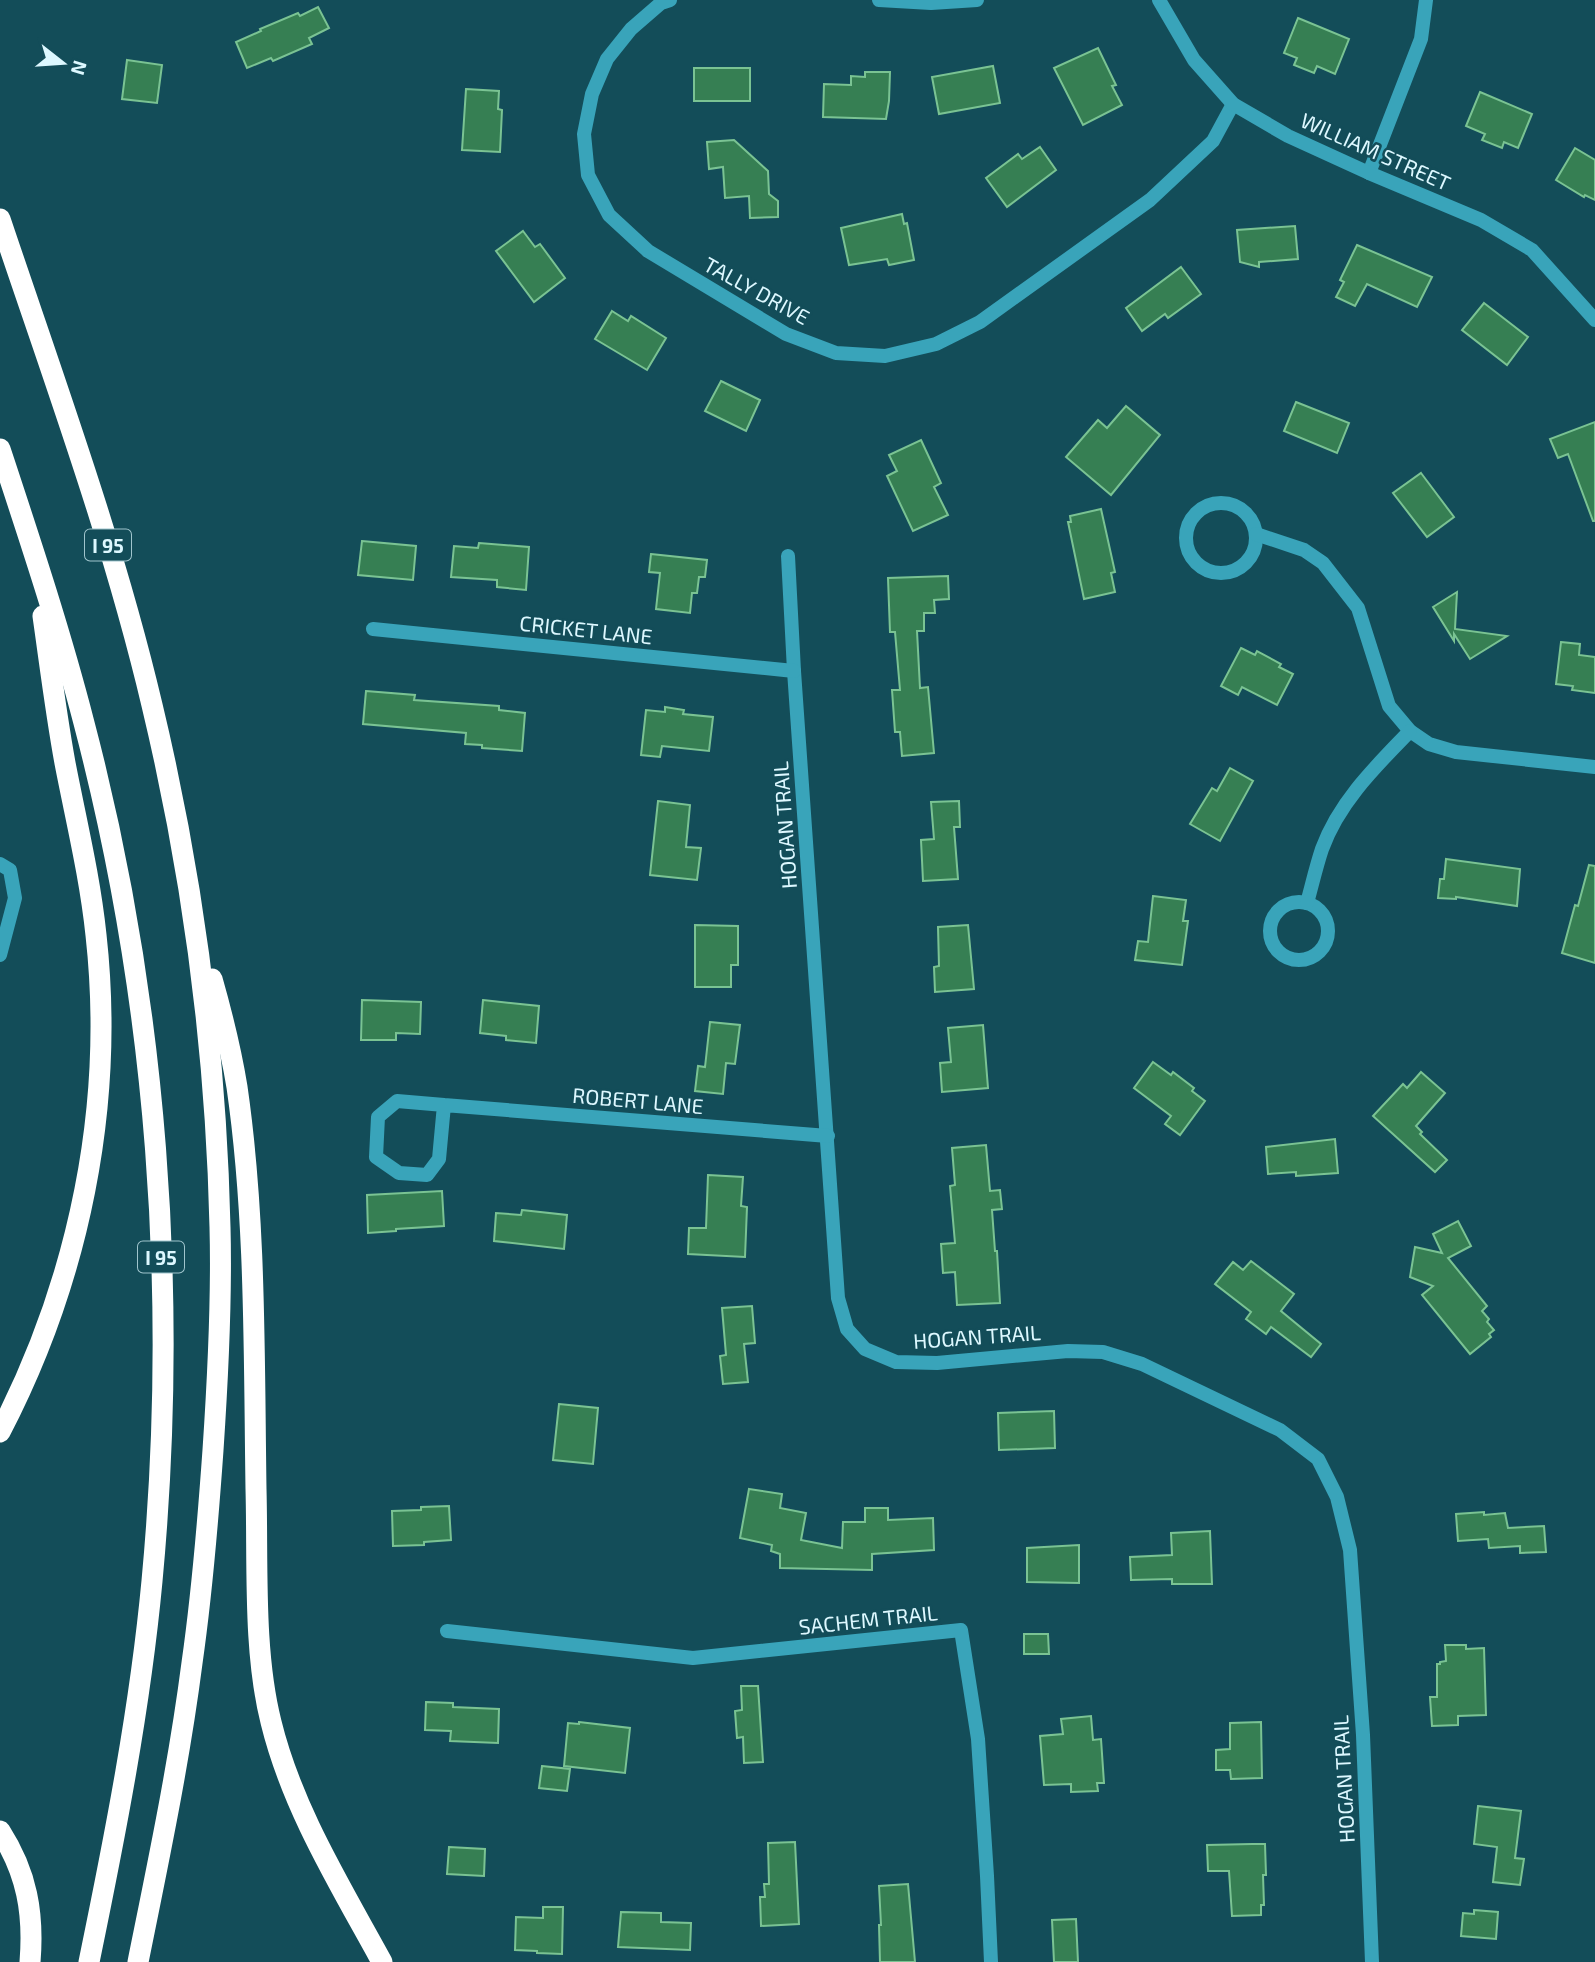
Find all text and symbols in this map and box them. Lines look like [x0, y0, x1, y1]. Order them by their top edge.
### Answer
north arrow [28, 28, 98, 98]
text: N [67, 58, 93, 78]
street label: WILLIAM STREET [1297, 107, 1455, 195]
street label: TALLY DRIVE [700, 251, 814, 329]
road number: I 95 [85, 530, 131, 560]
street label: CRICKET LANE [518, 610, 654, 648]
street label: HOGAN TRAIL [767, 760, 801, 890]
street label: ROBERT LANE [571, 1082, 705, 1118]
road number: I 95 [138, 1242, 184, 1273]
street label: HOGAN TRAIL [912, 1319, 1042, 1353]
street label: SACHEM TRAIL [797, 1599, 939, 1639]
street label: HOGAN TRAIL [1327, 1714, 1359, 1843]

